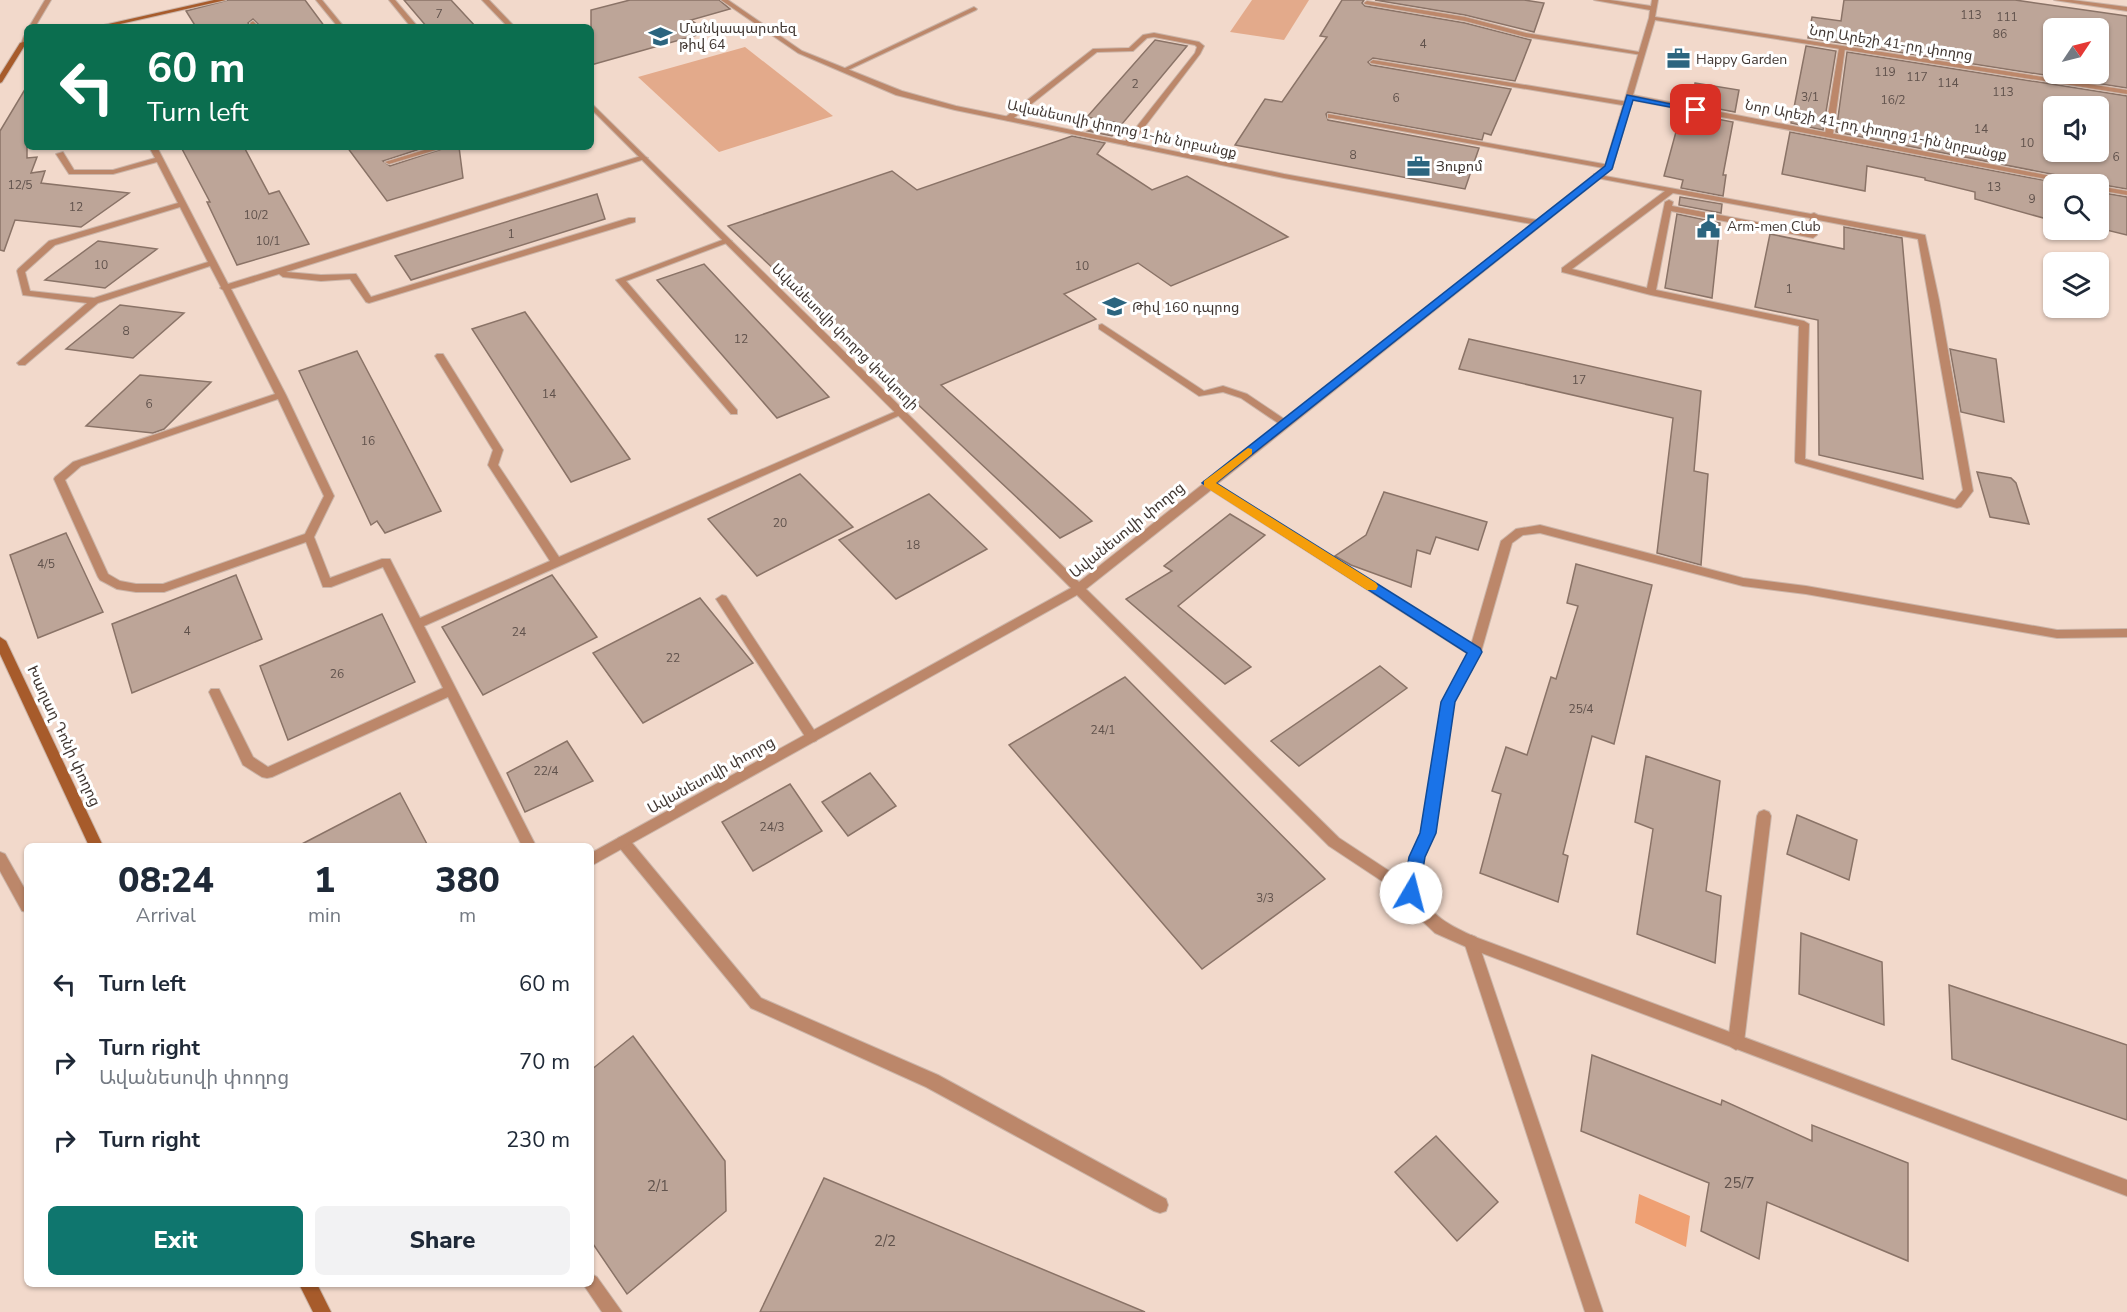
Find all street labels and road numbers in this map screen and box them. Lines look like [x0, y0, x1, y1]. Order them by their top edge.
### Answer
street label: Նոր Արեշի 41-րդ փողոց [1808, 21, 1974, 65]
street label: Ավանեսովի փողոց 1-ին նրբանցք [1005, 95, 1239, 163]
street label: Նոր Արեշի 41-րդ փողոց 1-ին նրբանցք [1743, 95, 2009, 165]
street label: Ավանեսովի փողոց փակուղի [767, 259, 923, 415]
street label: Ավանեսովի փողոց [1065, 477, 1189, 583]
street label: Խաղաղ Դոնի փողոց [23, 662, 105, 810]
street label: Ավանեսովի փողոց [644, 732, 778, 818]

